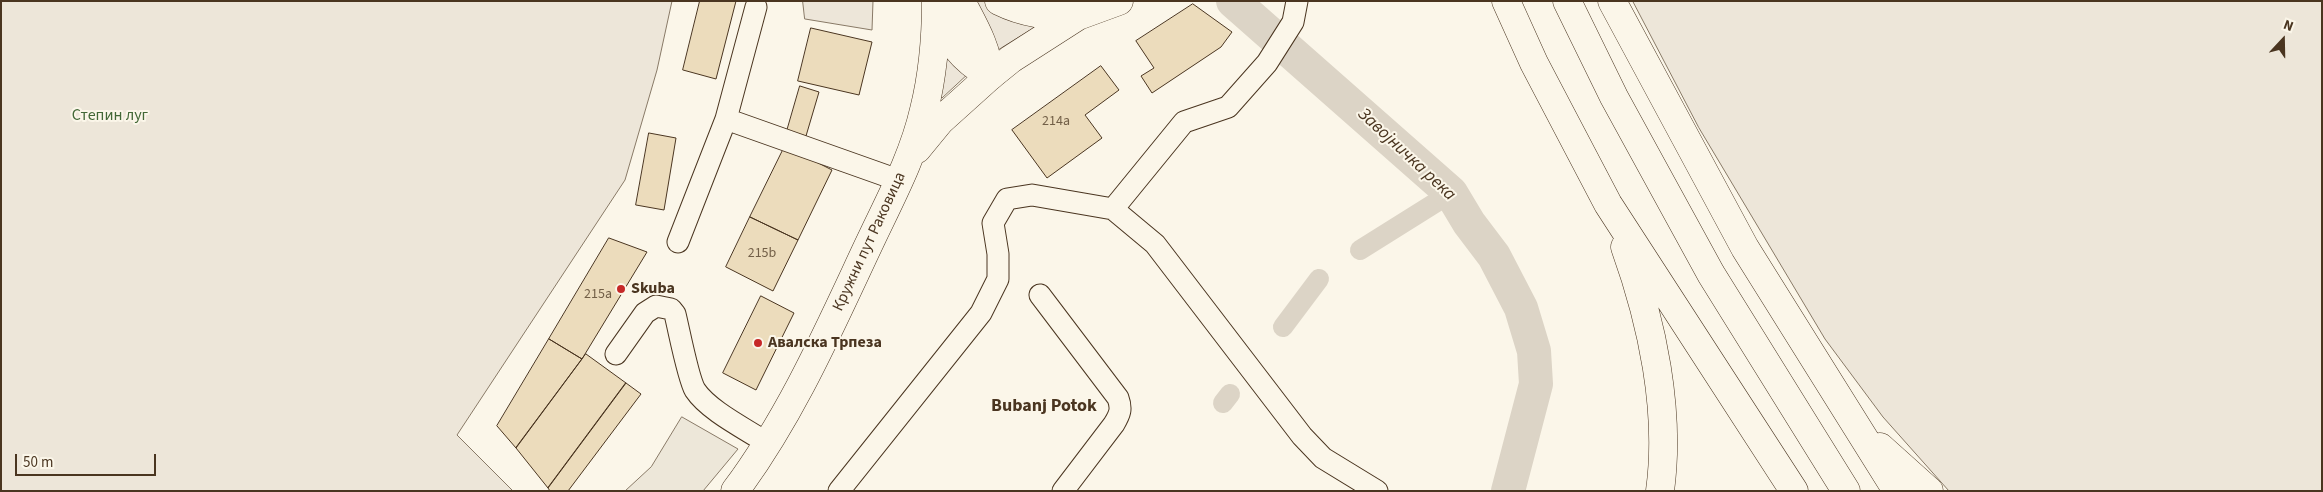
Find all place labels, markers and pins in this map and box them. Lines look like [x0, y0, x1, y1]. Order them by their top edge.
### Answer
place label: Skuba [631, 279, 675, 299]
marker: Skuba [615, 283, 627, 295]
place label: Авалска Трпеза [768, 333, 882, 353]
marker: Авалска Трпеза [752, 337, 764, 349]

